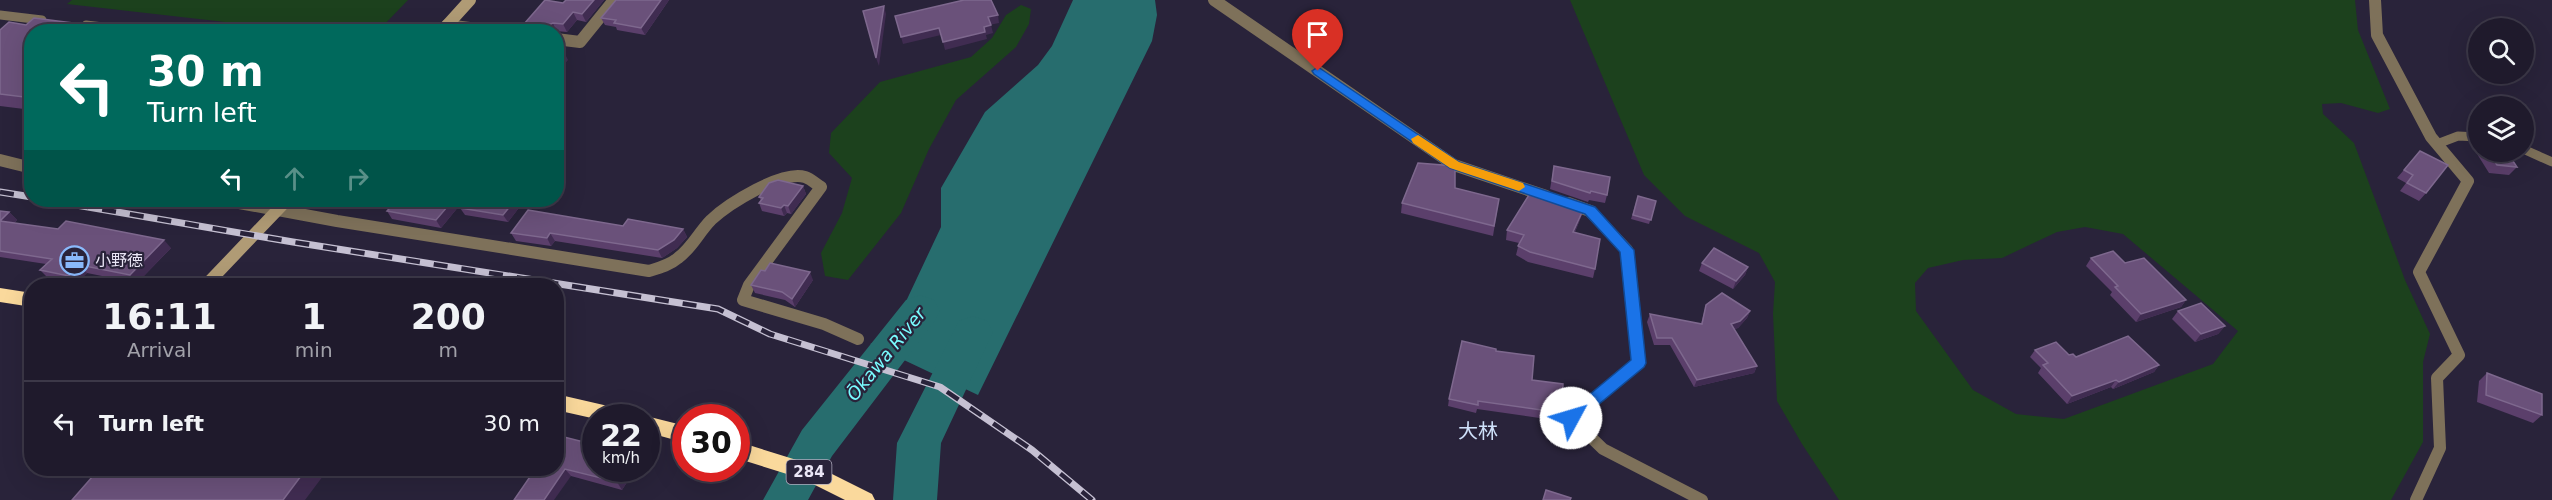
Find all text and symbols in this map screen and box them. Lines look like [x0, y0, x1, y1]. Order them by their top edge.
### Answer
pin [1292, 9, 1343, 71]
icon: arrive [1301, 18, 1334, 51]
map controls [2468, 18, 2534, 162]
button: search [2468, 18, 2534, 84]
text: 30 m [147, 47, 264, 96]
icon: left [48, 48, 126, 126]
button: layers [2468, 96, 2534, 162]
text: Turn left [147, 97, 257, 128]
icon: left [215, 162, 248, 195]
icon: ahead [278, 162, 311, 195]
icon: right [341, 162, 374, 195]
office icon: 小野徳 [58, 244, 90, 276]
place label: 小野徳 [95, 251, 143, 270]
text: 16:11 [102, 296, 217, 337]
text: 1 [301, 296, 326, 337]
text: 200 [411, 296, 486, 337]
water label: Ōkawa River [842, 302, 931, 405]
text: Arrival [127, 338, 192, 362]
text: min [295, 338, 333, 362]
text: m [439, 338, 458, 362]
position arrow [1539, 386, 1603, 450]
speed limit sign: 30 [672, 404, 750, 482]
icon: left [48, 407, 81, 440]
text: Turn left [99, 411, 204, 436]
text: 30 m [484, 411, 540, 436]
text: 22 [600, 418, 642, 453]
district label: 大林 [1458, 419, 1498, 443]
text: km/h [602, 449, 640, 467]
road number: 284 [786, 460, 832, 484]

